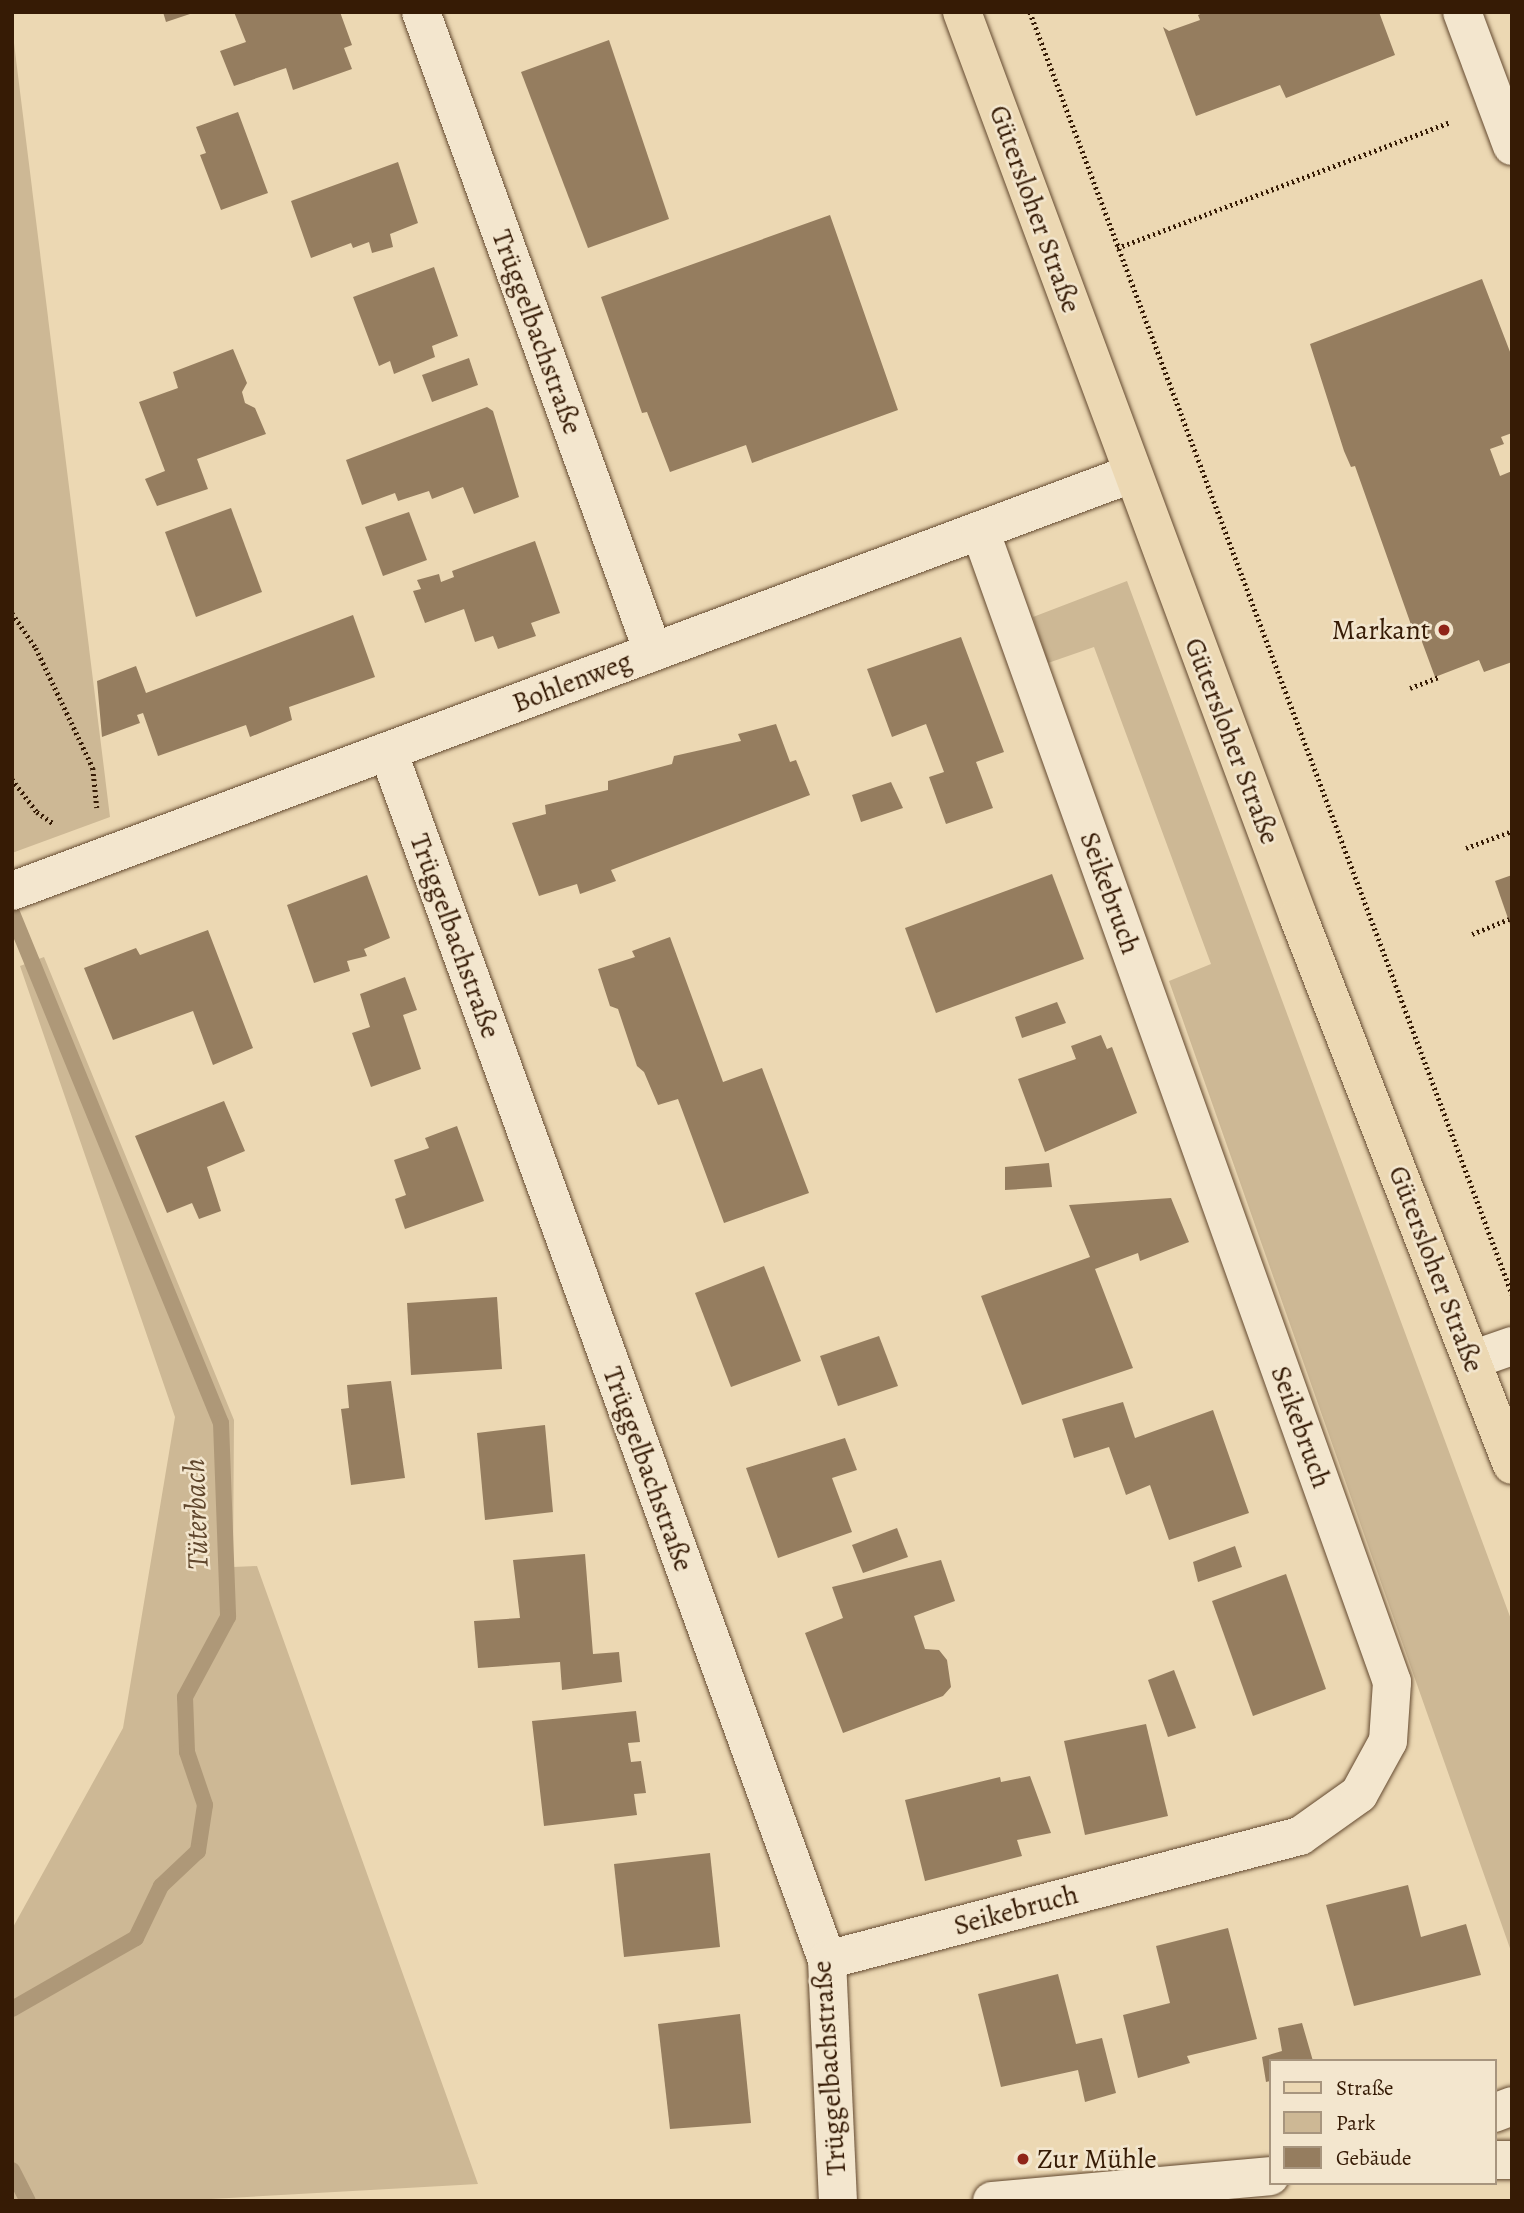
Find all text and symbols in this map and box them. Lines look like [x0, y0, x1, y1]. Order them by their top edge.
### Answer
street label: Gütersloher Straße [982, 101, 1088, 317]
street label: Trüggelbachstraße [484, 225, 590, 439]
place label: Markant [1332, 613, 1430, 647]
marker: Markant [1436, 622, 1452, 638]
street label: Gütersloher Straße [1177, 633, 1287, 849]
street label: Bohlenweg [508, 644, 636, 720]
street label: Seikebruch [1072, 827, 1148, 959]
street label: Trüggelbachstraße [402, 829, 508, 1043]
street label: Gütersloher Straße [1381, 1161, 1491, 1377]
street label: Seikebruch [1263, 1361, 1339, 1493]
street label: Trüggelbachstraße [595, 1362, 701, 1576]
water label: Tüterbach [176, 1458, 216, 1570]
street label: Seikebruch [950, 1877, 1082, 1943]
street label: Trüggelbachstraße [805, 1960, 853, 2176]
legend [1268, 2059, 1496, 2185]
text: Straße [1336, 2074, 1394, 2102]
text: Park [1336, 2109, 1375, 2137]
place label: Zur Mühle [1037, 2142, 1157, 2176]
text: Gebäude [1336, 2144, 1412, 2172]
marker: Zur Mühle [1015, 2151, 1031, 2167]

